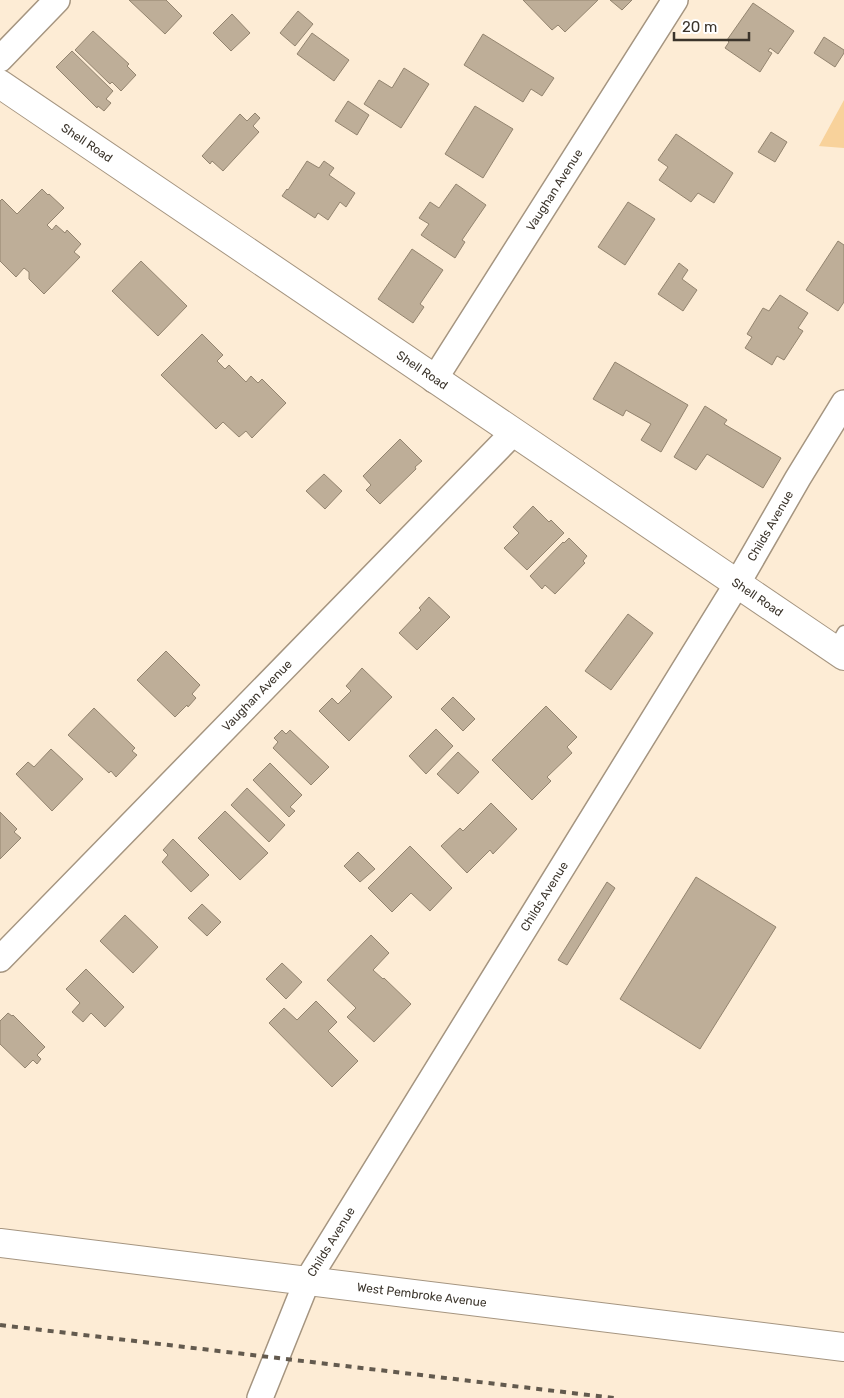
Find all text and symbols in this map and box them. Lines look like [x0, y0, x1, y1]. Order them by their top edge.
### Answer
scale bar [674, 10, 749, 42]
text: 20 m [682, 18, 717, 36]
street label: Shell Road [59, 121, 115, 165]
street label: Vaughan Avenue [523, 146, 586, 233]
street label: Shell Road [394, 348, 450, 392]
street label: Childs Avenue [745, 488, 796, 564]
street label: Shell Road [729, 575, 786, 620]
street label: Vaughan Avenue [219, 657, 295, 734]
street label: Childs Avenue [518, 859, 571, 934]
street label: Childs Avenue [304, 1204, 358, 1279]
street label: West Pembroke Avenue [356, 1280, 488, 1310]

